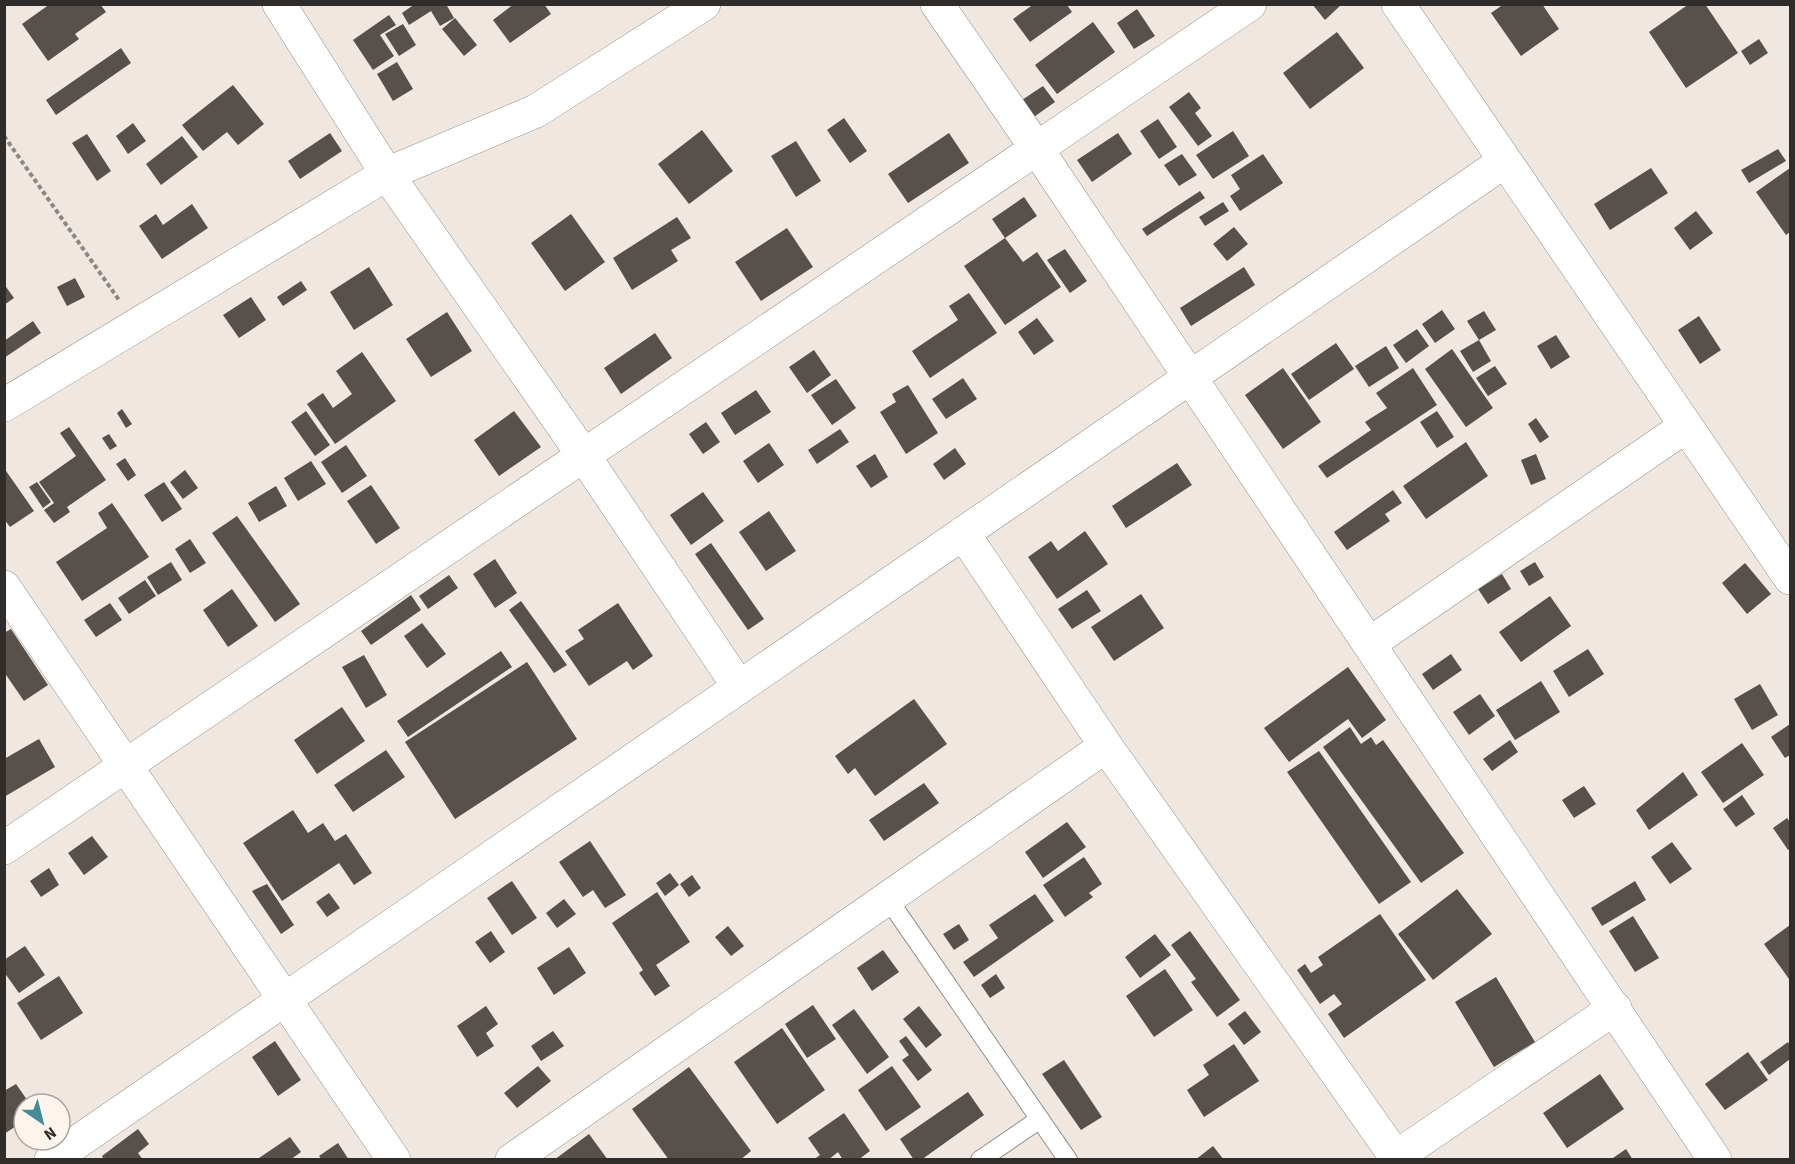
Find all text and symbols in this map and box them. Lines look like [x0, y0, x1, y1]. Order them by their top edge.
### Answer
north arrow [12, 1092, 72, 1152]
text: N [39, 1121, 61, 1146]

